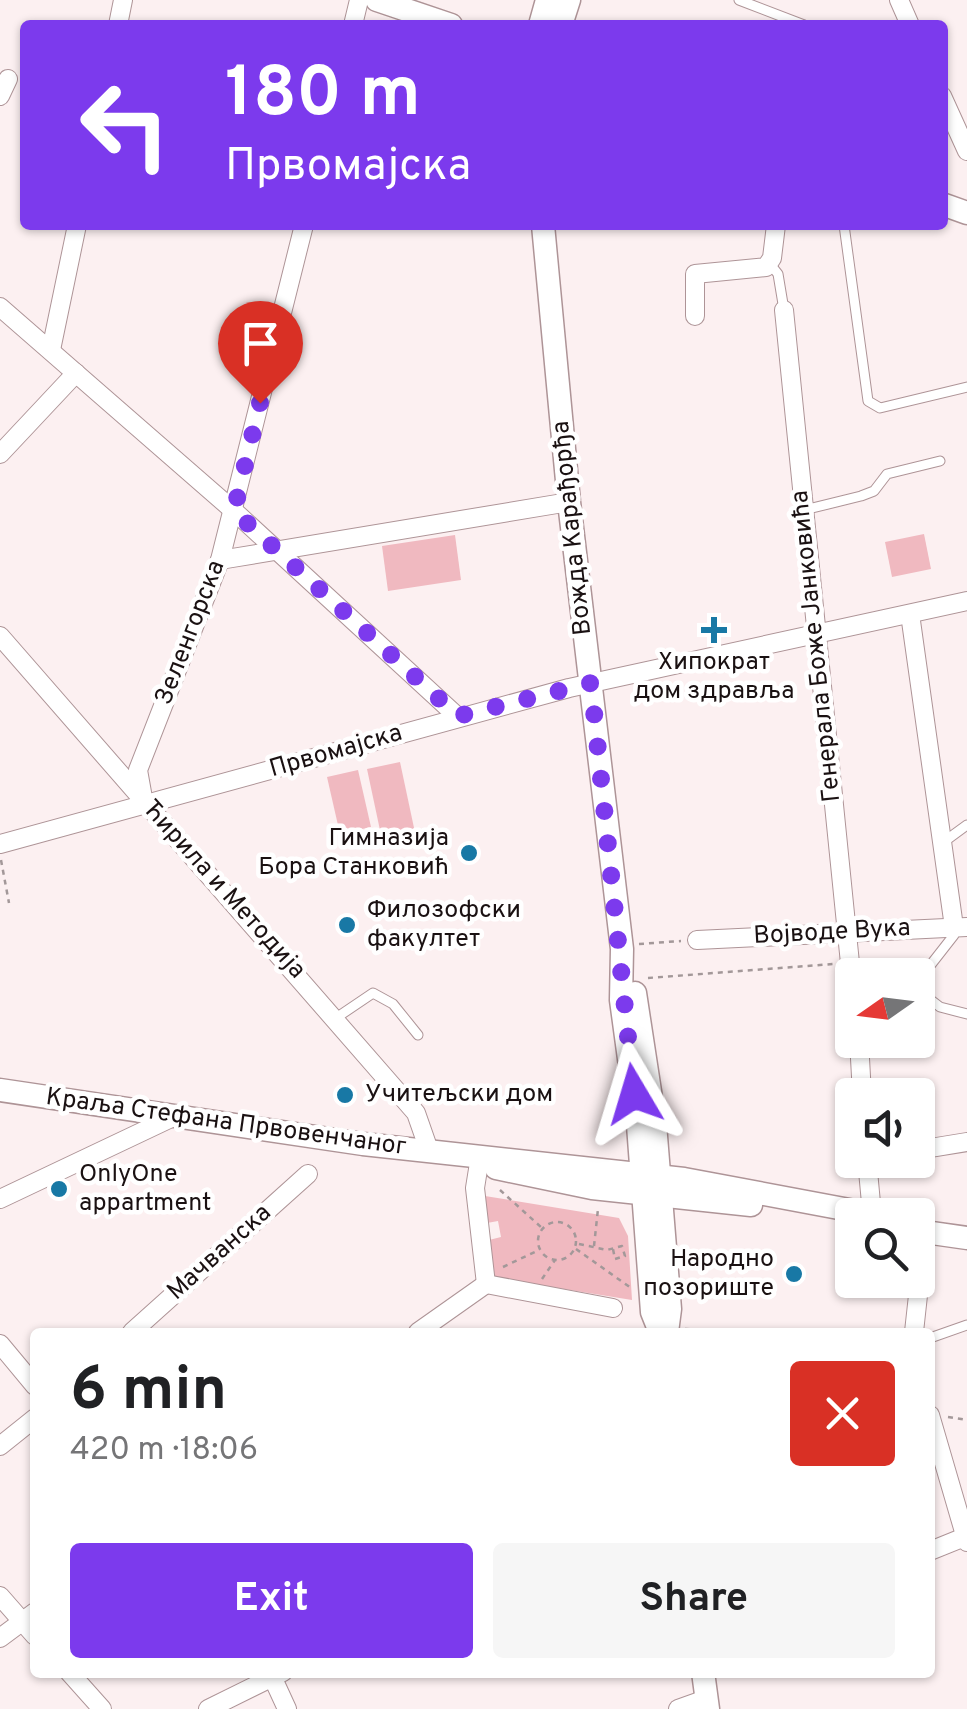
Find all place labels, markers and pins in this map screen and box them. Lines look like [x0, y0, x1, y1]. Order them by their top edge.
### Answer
pin [218, 301, 303, 404]
marker: Хипократ дом здравља [701, 617, 727, 643]
place label: Хипократ дом здравља [634, 647, 794, 708]
place label: Гимназија Бора Станковић [258, 823, 449, 884]
marker: Гимназија Бора Станковић [458, 842, 480, 864]
place label: Филозофски факултет [367, 895, 521, 956]
marker: Филозофски факултет [336, 914, 358, 936]
place label: Учитељски дом [365, 1079, 553, 1111]
marker: Учитељски дом [334, 1084, 356, 1106]
place label: OnlyOne appartment [79, 1159, 211, 1220]
marker: OnlyOne appartment [48, 1178, 70, 1200]
place label: Народно позориште [643, 1244, 774, 1305]
marker: Народно позориште [783, 1263, 805, 1285]

